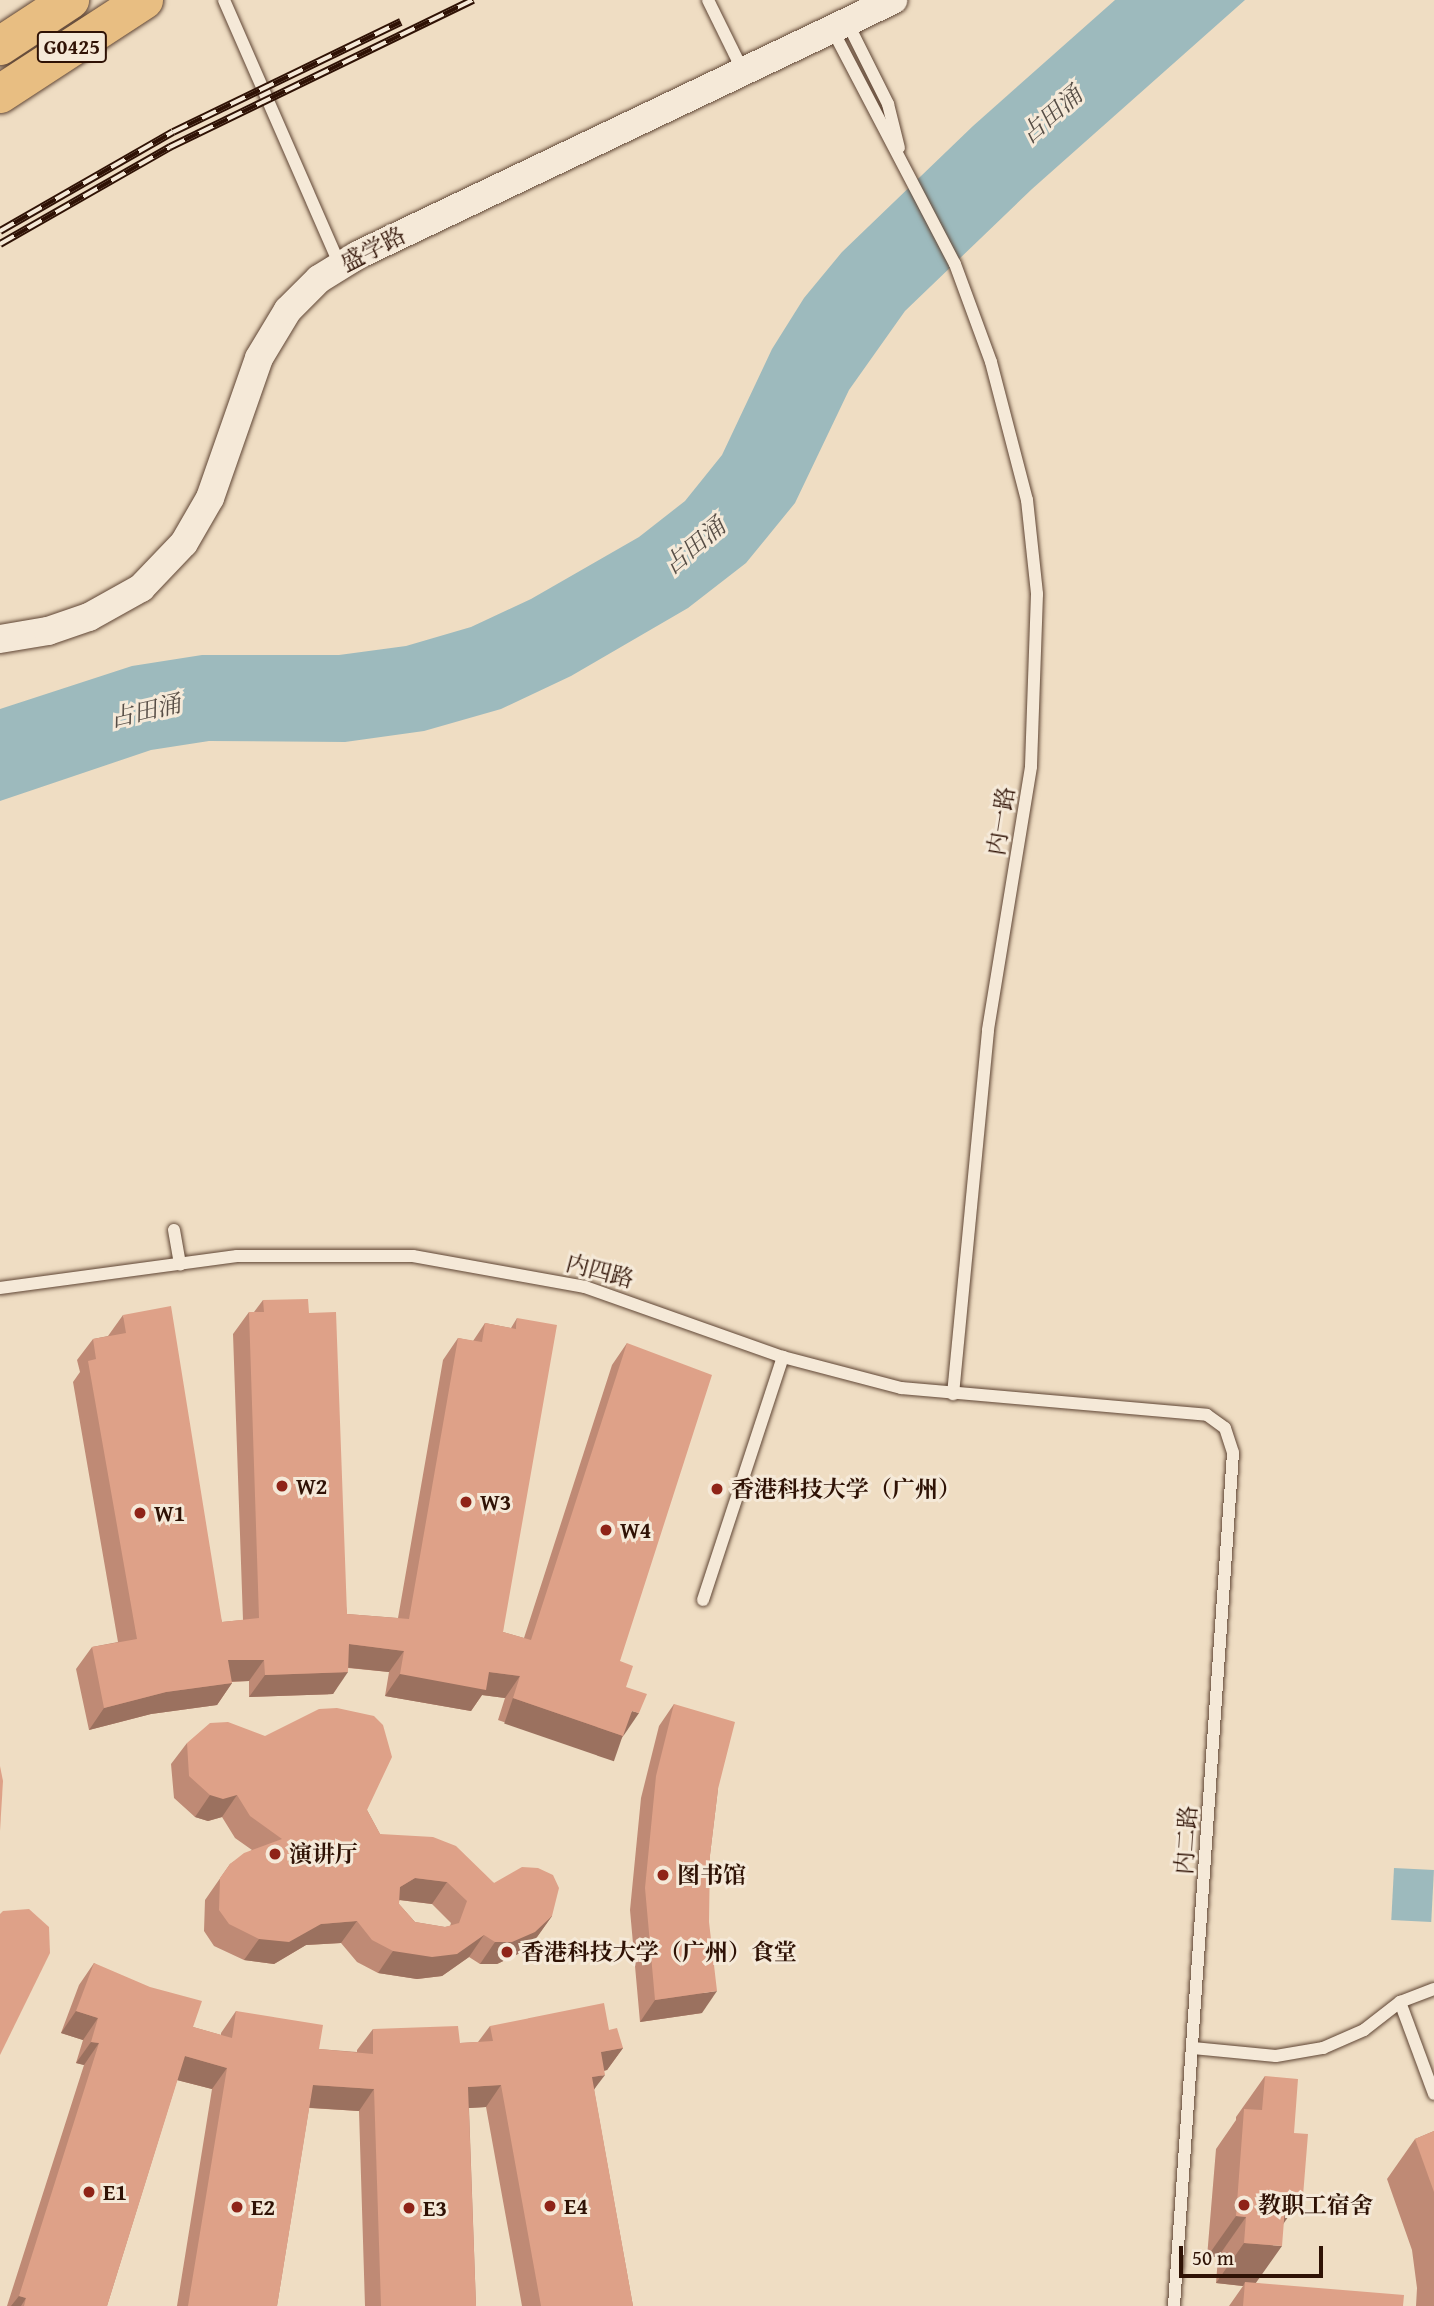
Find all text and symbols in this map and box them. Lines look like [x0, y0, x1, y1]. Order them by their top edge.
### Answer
road number: G0425 [35, 30, 109, 64]
water label: 占田涌 [1014, 81, 1088, 149]
street label: 盛学路 [336, 221, 410, 277]
water label: 占田涌 [657, 512, 731, 580]
water label: 占田涌 [107, 689, 183, 733]
street label: 内一路 [982, 785, 1020, 857]
street label: 内四路 [563, 1249, 637, 1293]
place label: W2 [296, 1472, 327, 1500]
place label: 香港科技大学（广州） [731, 1475, 961, 1503]
marker: W2 [274, 1478, 290, 1494]
marker: 香港科技大学（广州） [709, 1481, 725, 1497]
place label: W3 [480, 1488, 511, 1516]
marker: W3 [458, 1494, 474, 1510]
place label: W1 [154, 1499, 185, 1527]
marker: W1 [132, 1505, 148, 1521]
place label: W4 [620, 1516, 651, 1544]
marker: W4 [598, 1522, 614, 1538]
street label: 内二路 [1170, 1805, 1202, 1875]
place label: 演讲厅 [289, 1840, 358, 1868]
marker: 演讲厅 [267, 1846, 283, 1862]
place label: 图书馆 [677, 1861, 746, 1889]
marker: 图书馆 [655, 1867, 671, 1883]
place label: 香港科技大学（广州）食堂 [521, 1938, 797, 1966]
marker: 香港科技大学（广州）食堂 [499, 1944, 515, 1960]
place label: E1 [103, 2178, 127, 2206]
marker: E1 [81, 2184, 97, 2200]
place label: 教职工宿舍 [1258, 2191, 1373, 2219]
place label: E4 [564, 2192, 588, 2220]
place label: E2 [251, 2193, 275, 2221]
place label: E3 [423, 2194, 447, 2222]
marker: 教职工宿舍 [1236, 2197, 1252, 2213]
marker: E4 [542, 2198, 558, 2214]
marker: E2 [229, 2199, 245, 2215]
marker: E3 [401, 2200, 417, 2216]
scale bar [1182, 2232, 1326, 2276]
text: 50 m [1192, 2242, 1234, 2273]

